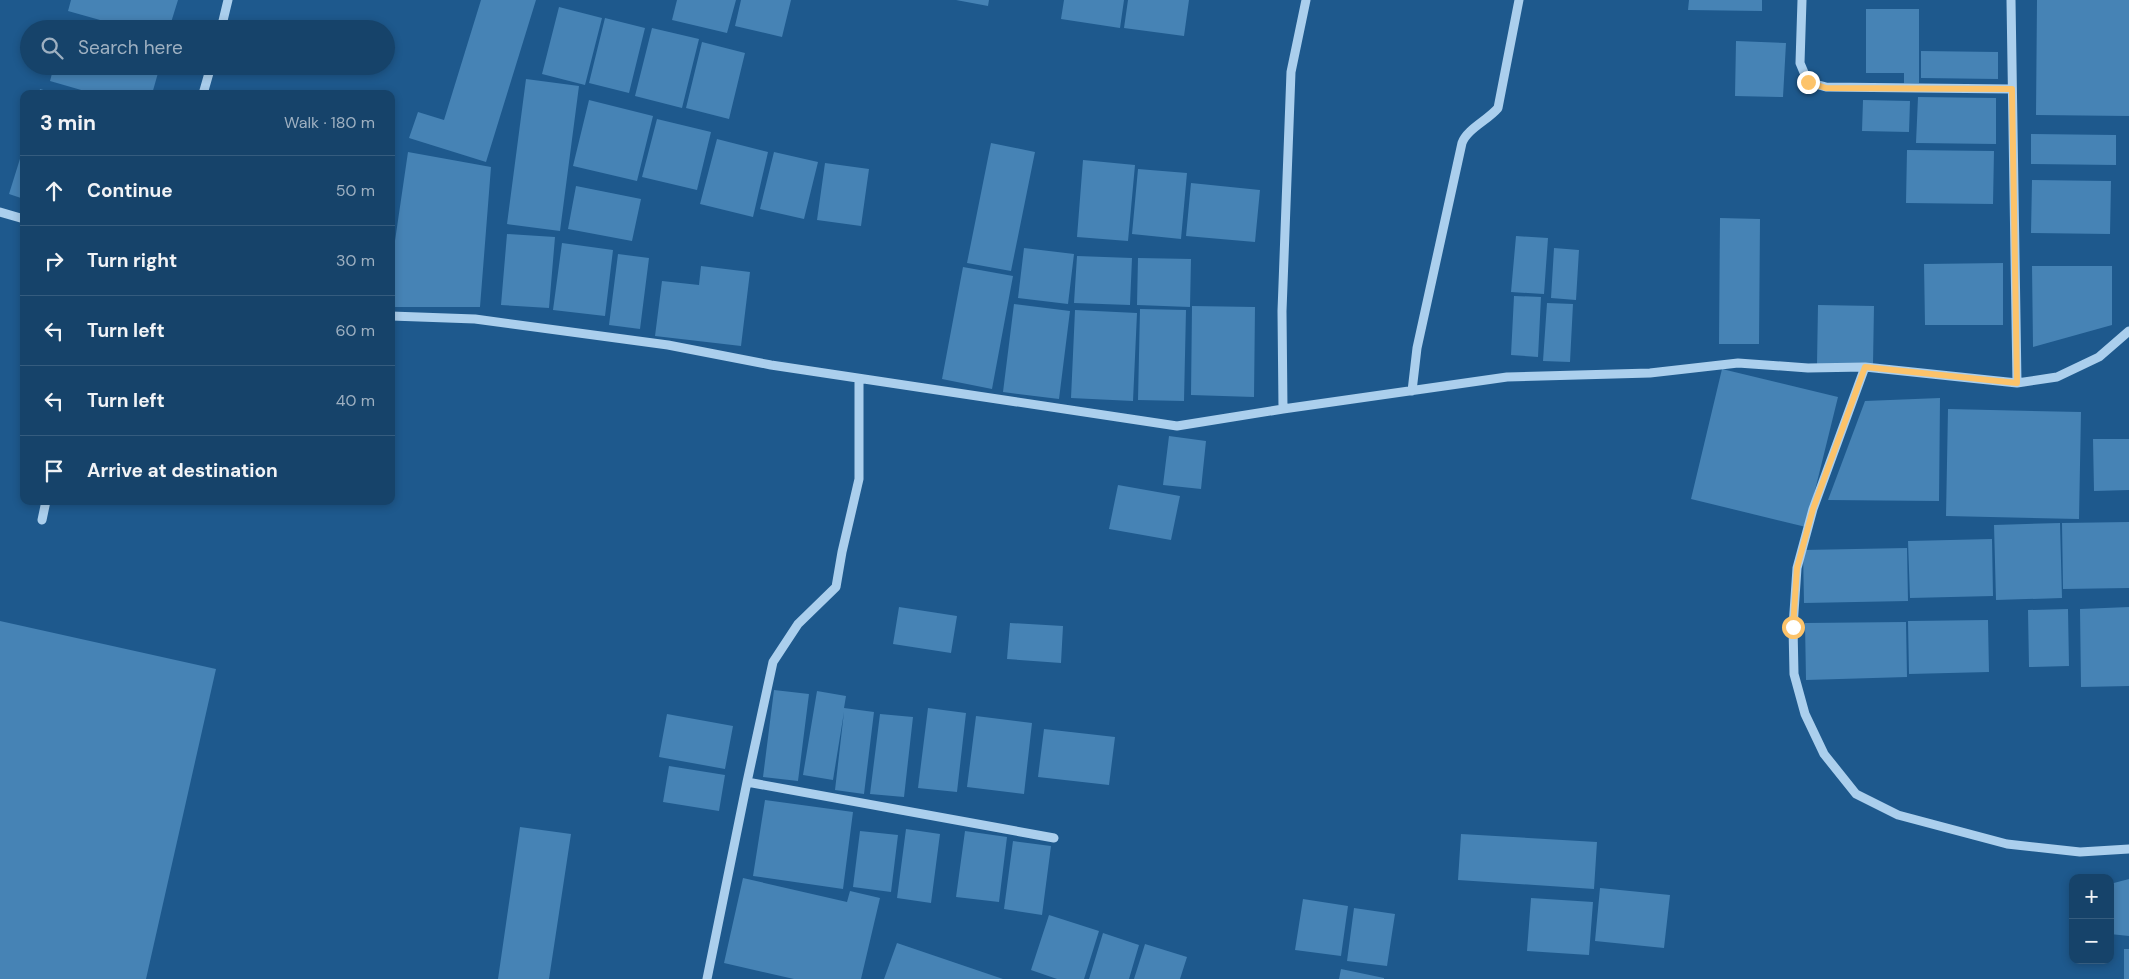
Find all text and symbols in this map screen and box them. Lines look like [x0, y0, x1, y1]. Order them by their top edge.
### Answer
search box [20, 20, 395, 75]
icon: search [38, 34, 66, 62]
text: Search here [78, 35, 183, 60]
route end [1797, 71, 1820, 94]
text: 3 min [40, 109, 96, 137]
text: Walk · 180 m [284, 112, 375, 133]
icon: ahead [40, 177, 68, 205]
text: Continue [87, 178, 173, 203]
text: 50 m [336, 180, 375, 201]
icon: right [40, 247, 68, 275]
text: Turn right [87, 248, 177, 273]
text: 30 m [336, 250, 375, 271]
icon: left [40, 317, 68, 345]
text: Turn left [87, 318, 165, 343]
text: 60 m [335, 320, 375, 341]
icon: left [40, 387, 68, 415]
text: Turn left [87, 388, 165, 413]
text: 40 m [336, 390, 375, 411]
icon: arrive [40, 457, 68, 485]
text: Arrive at destination [87, 458, 278, 483]
route start [1782, 616, 1805, 639]
map controls [2069, 874, 2114, 964]
button: + [2069, 874, 2114, 919]
button: − [2069, 919, 2114, 964]

